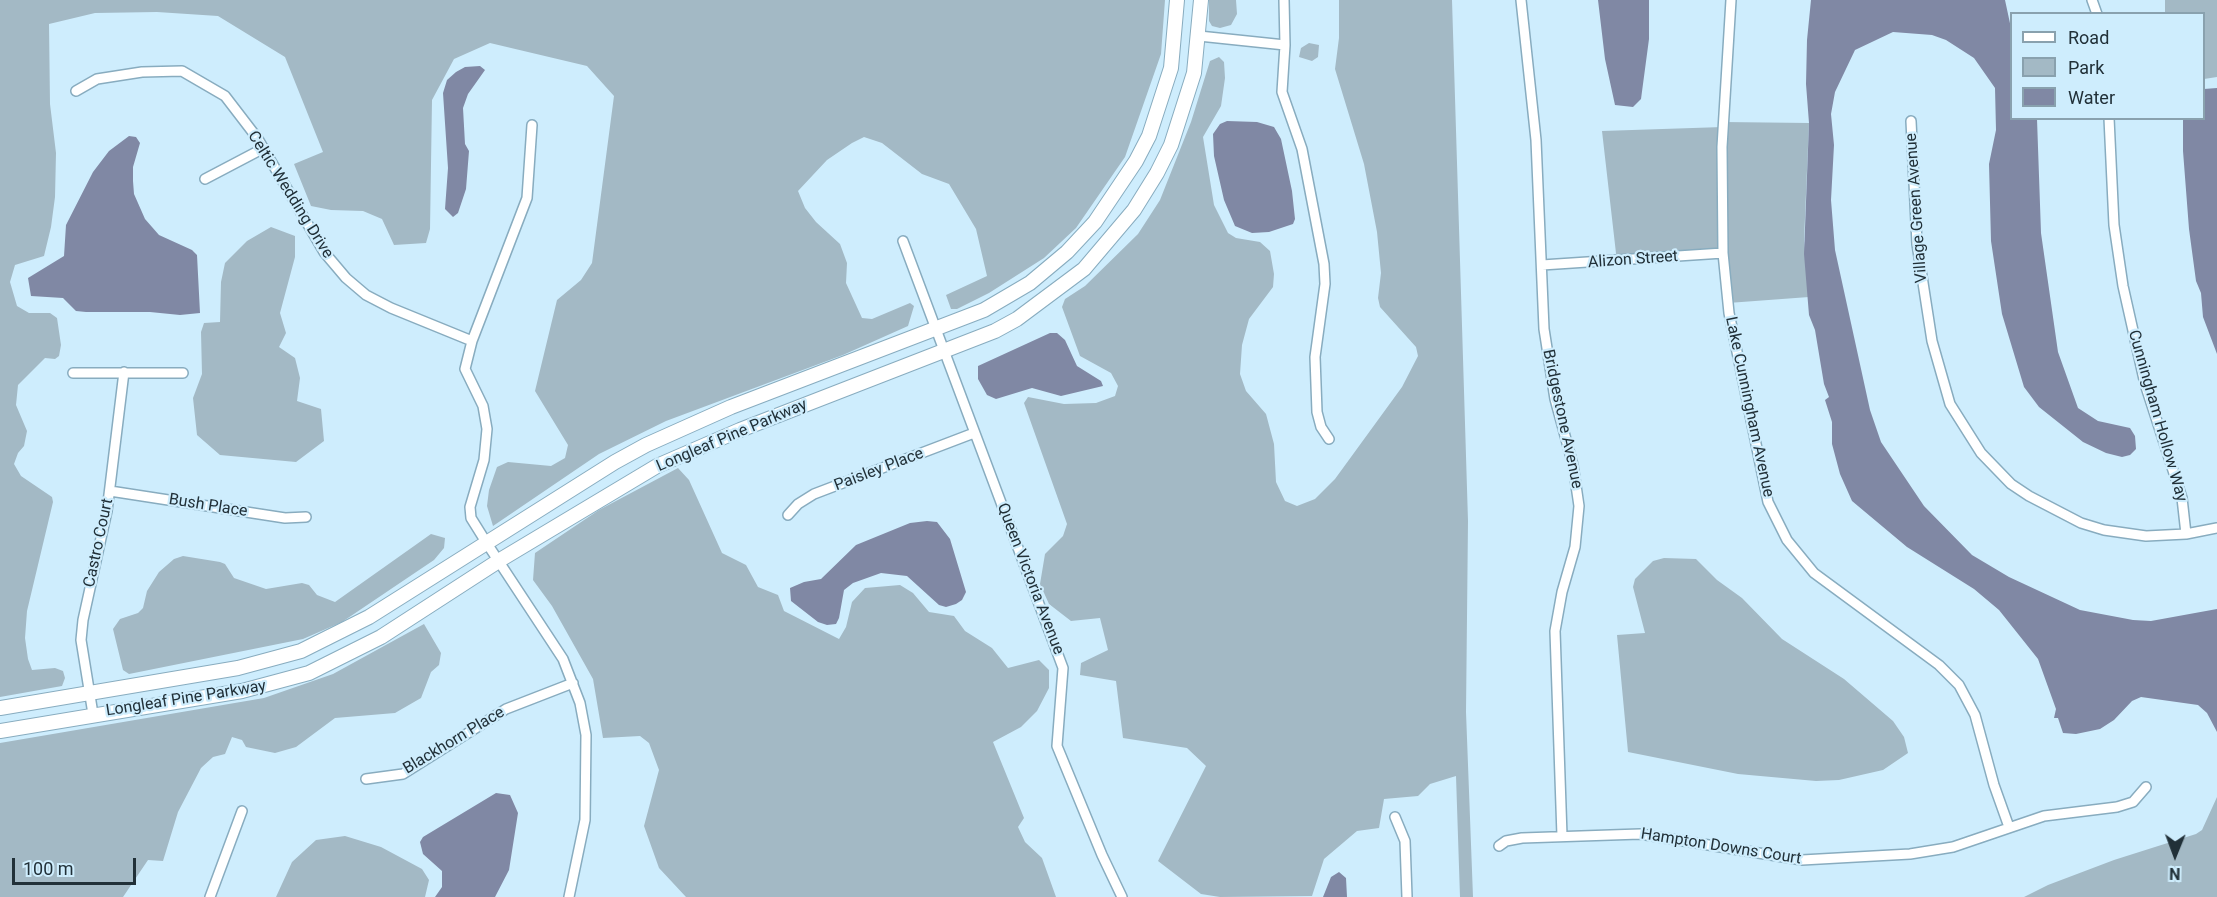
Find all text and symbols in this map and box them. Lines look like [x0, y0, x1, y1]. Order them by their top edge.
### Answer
legend [2010, 12, 2205, 120]
text: Road [2068, 27, 2109, 48]
text: Park [2068, 57, 2104, 78]
text: Water [2068, 87, 2115, 108]
street label: Celtic Wedding Drive [243, 128, 337, 262]
street label: Village Green Avenue [1902, 132, 1932, 284]
street label: Alizon Street [1587, 247, 1679, 273]
street label: Lake Cunningham Avenue [1720, 315, 1778, 499]
street label: Cunningham Hollow Way [2123, 328, 2191, 504]
street label: Bridgestone Avenue [1538, 348, 1586, 490]
street label: Longleaf Pine Parkway [654, 396, 810, 476]
street label: Paisley Place [832, 444, 926, 496]
street label: Bush Place [167, 490, 249, 522]
street label: Castro Court [80, 497, 118, 589]
street label: Queen Victoria Avenue [992, 501, 1068, 657]
street label: Longleaf Pine Parkway [105, 677, 267, 721]
street label: Blackhorn Place [400, 703, 508, 779]
street label: Hampton Downs Court [1639, 825, 1803, 869]
north arrow [2145, 825, 2205, 885]
scale bar [15, 846, 140, 884]
text: 100 m [23, 858, 74, 879]
text: N [2169, 864, 2180, 883]

